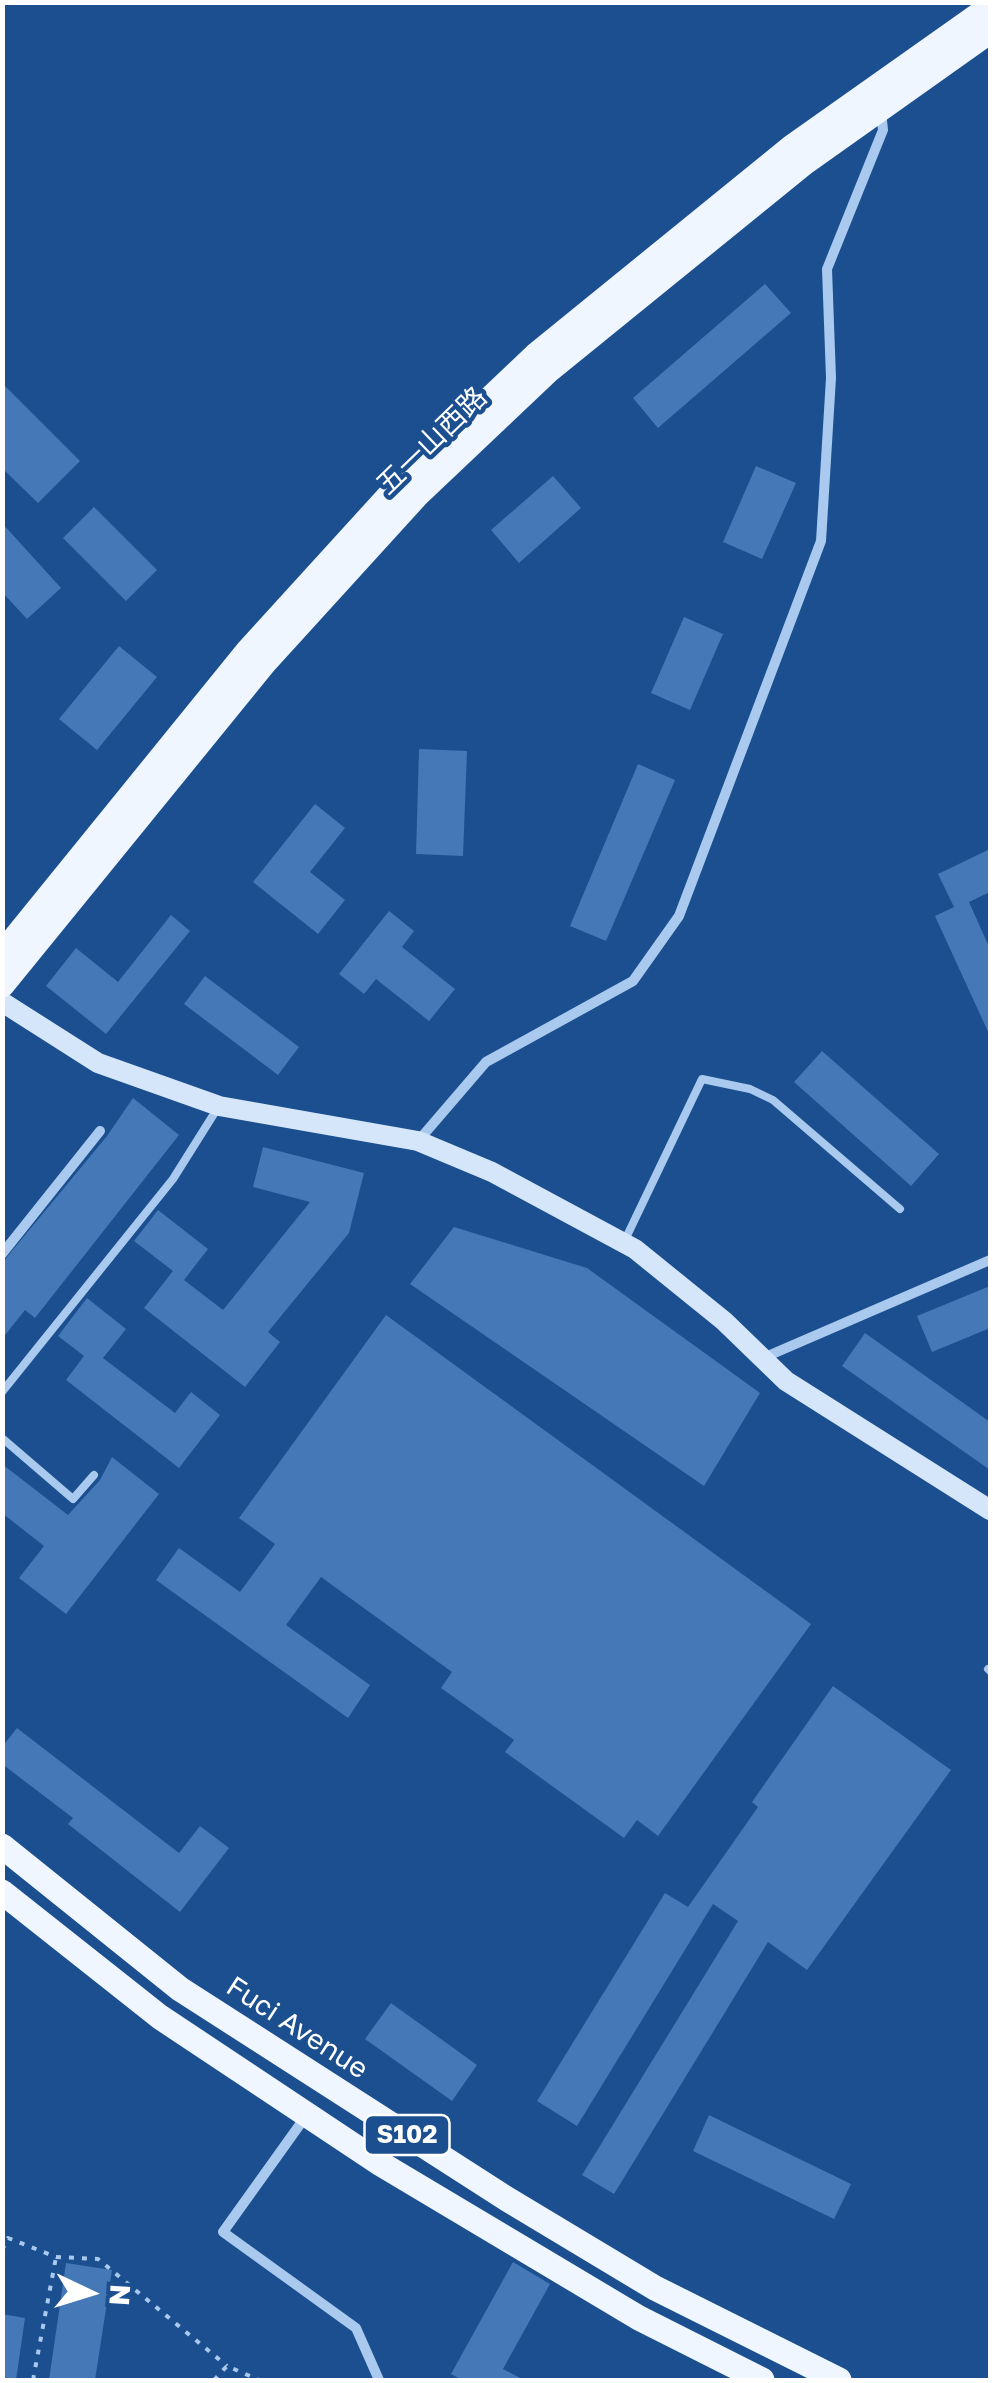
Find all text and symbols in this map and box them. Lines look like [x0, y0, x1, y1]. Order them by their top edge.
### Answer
street label: 五一山西路 [370, 380, 494, 502]
street label: Fuci Avenue [220, 1970, 374, 2086]
road number: S102 [364, 2115, 450, 2155]
north arrow [40, 2243, 140, 2343]
text: N [103, 2283, 138, 2307]

